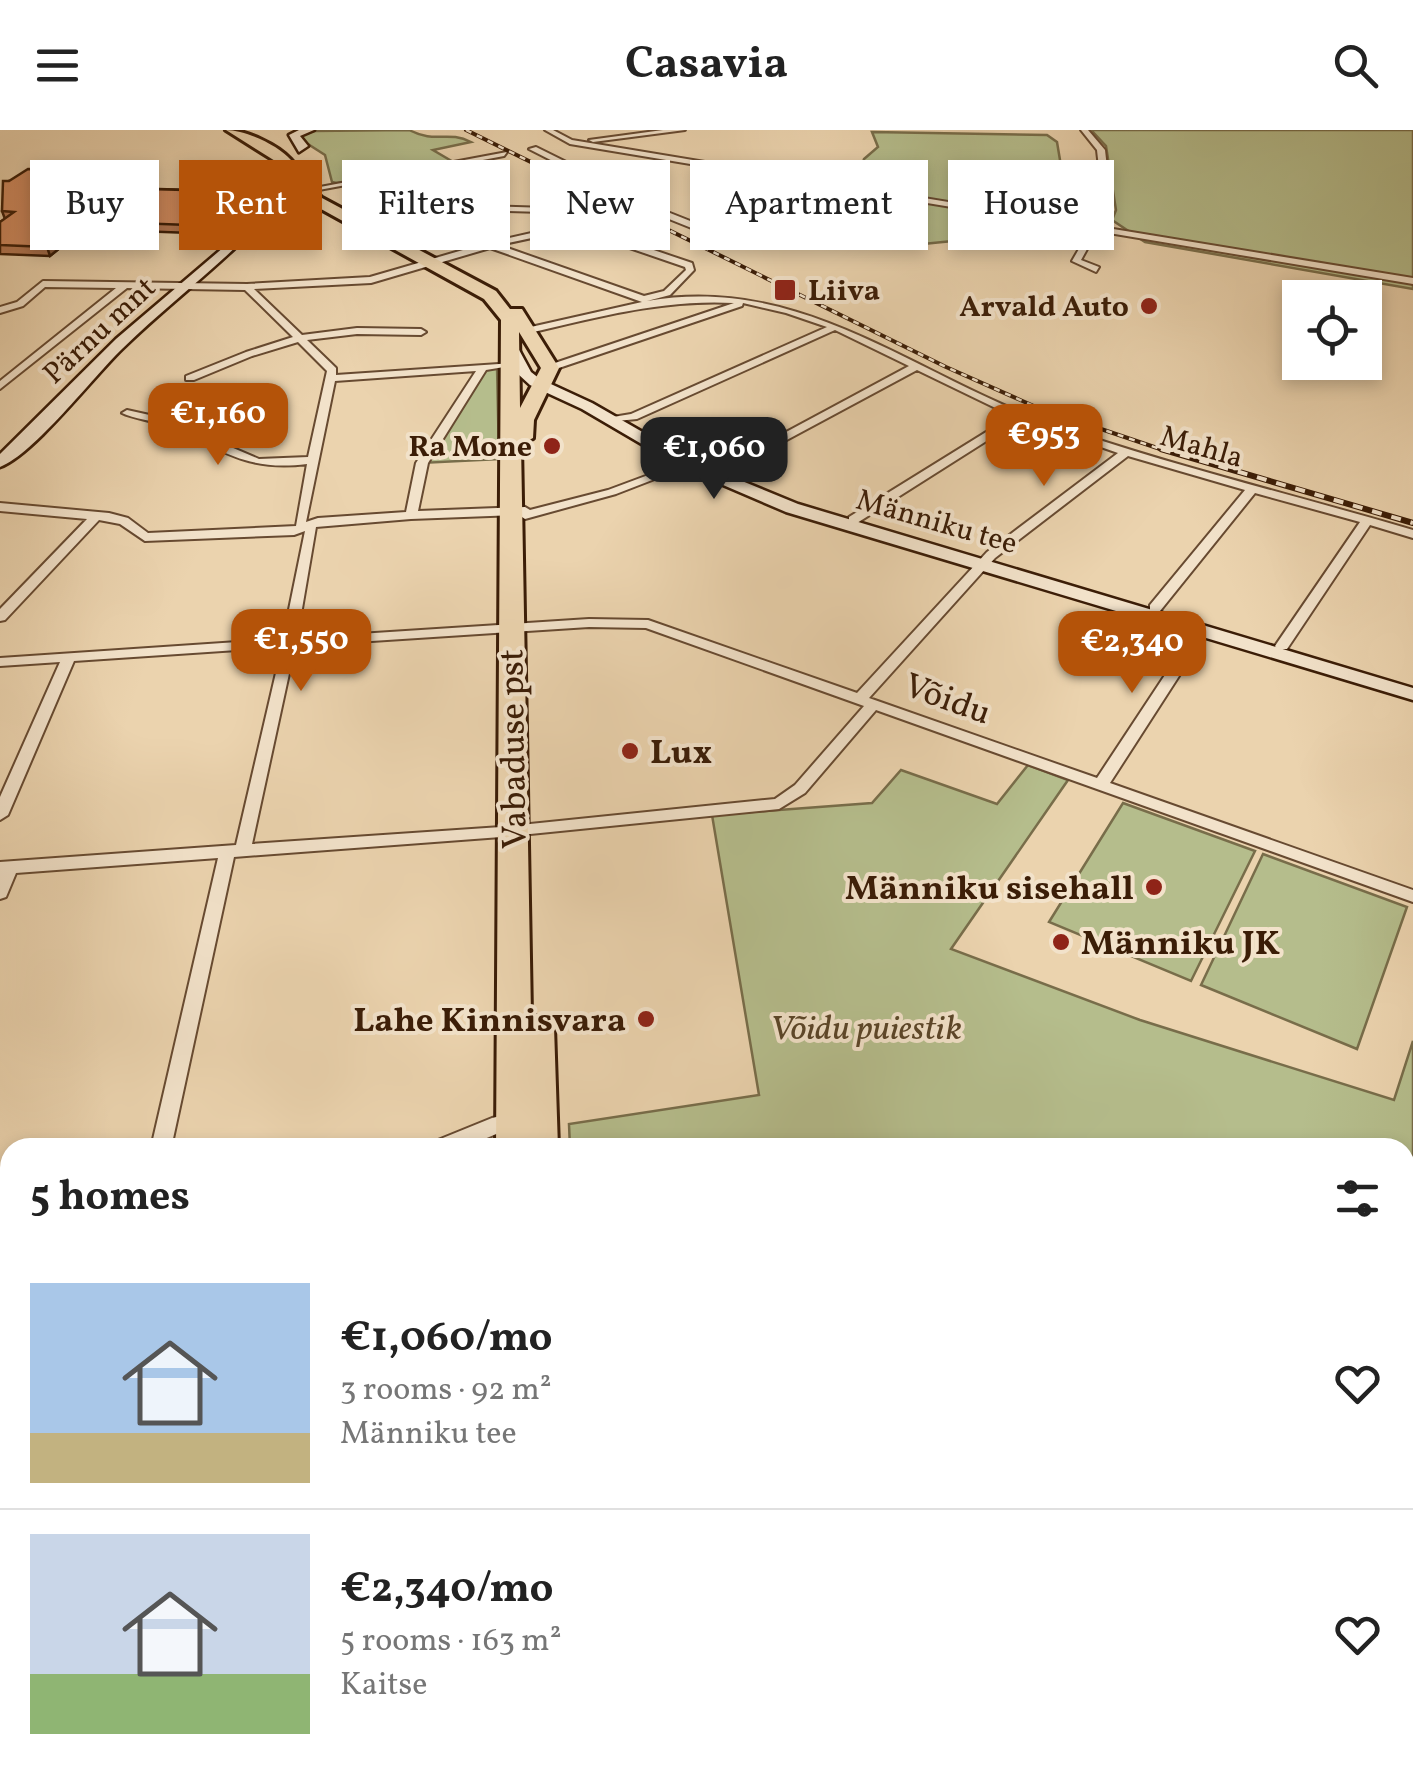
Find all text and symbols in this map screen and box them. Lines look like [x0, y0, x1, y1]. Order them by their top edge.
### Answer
text: Casavia [625, 34, 788, 97]
icon: menu [30, 38, 85, 93]
icon: search [1328, 38, 1383, 93]
chip: Buy [30, 160, 159, 250]
chip: Rent [179, 160, 322, 250]
chip: Filters [342, 160, 510, 250]
chip: New [530, 160, 670, 250]
chip: Apartment [690, 160, 928, 250]
chip: House [948, 160, 1114, 250]
street label: Pärnu mnt [35, 268, 166, 395]
place label: Liiva [808, 271, 880, 313]
marker: Liiva [772, 277, 798, 303]
map controls [1282, 280, 1382, 380]
button: locate [1282, 280, 1382, 380]
place label: Arvald Auto [959, 287, 1129, 329]
marker: Arvald Auto [1138, 295, 1160, 317]
pin: €1,160 [137, 383, 299, 468]
text: €1,160 [170, 393, 266, 437]
pin: €953 [985, 404, 1103, 489]
text: €953 [1008, 414, 1080, 458]
street label: Mahla [1155, 416, 1248, 480]
pin: €1,060 [633, 417, 795, 502]
place label: Ra Mone [408, 427, 532, 469]
text: €1,060 [663, 427, 765, 471]
marker: Ra Mone [541, 435, 563, 457]
street label: Männiku tee [851, 480, 1022, 566]
pin: €1,550 [220, 609, 382, 694]
pin: €2,340 [1051, 611, 1213, 696]
text: €1,550 [253, 619, 349, 663]
text: €2,340 [1080, 621, 1184, 665]
street label: Vabaduse pst [489, 648, 541, 849]
street label: Võidu [897, 663, 997, 739]
place label: Lux [650, 730, 712, 778]
marker: Lux [619, 740, 641, 762]
place label: Männiku sisehall [845, 866, 1134, 914]
marker: Männiku sisehall [1143, 876, 1165, 898]
place label: Männiku JK [1081, 921, 1280, 969]
marker: Männiku JK [1050, 931, 1072, 953]
place label: Lahe Kinnisvara [353, 998, 626, 1046]
park label: Võidu puiestik [770, 1006, 962, 1054]
marker: Lahe Kinnisvara [635, 1008, 657, 1030]
text: 5 homes [30, 1169, 190, 1228]
icon: filters [1330, 1171, 1385, 1226]
text: €1,060/mo [340, 1310, 553, 1369]
icon: home [110, 1323, 230, 1443]
icon: heart [1330, 1356, 1385, 1411]
text: 3 rooms · 92 m² [340, 1369, 552, 1413]
text: Männiku tee [340, 1413, 517, 1457]
text: €2,340/mo [340, 1561, 554, 1620]
icon: home [110, 1574, 230, 1694]
icon: heart [1330, 1607, 1385, 1662]
text: 5 rooms · 163 m² [340, 1620, 562, 1664]
text: Kaitse [340, 1664, 427, 1708]

